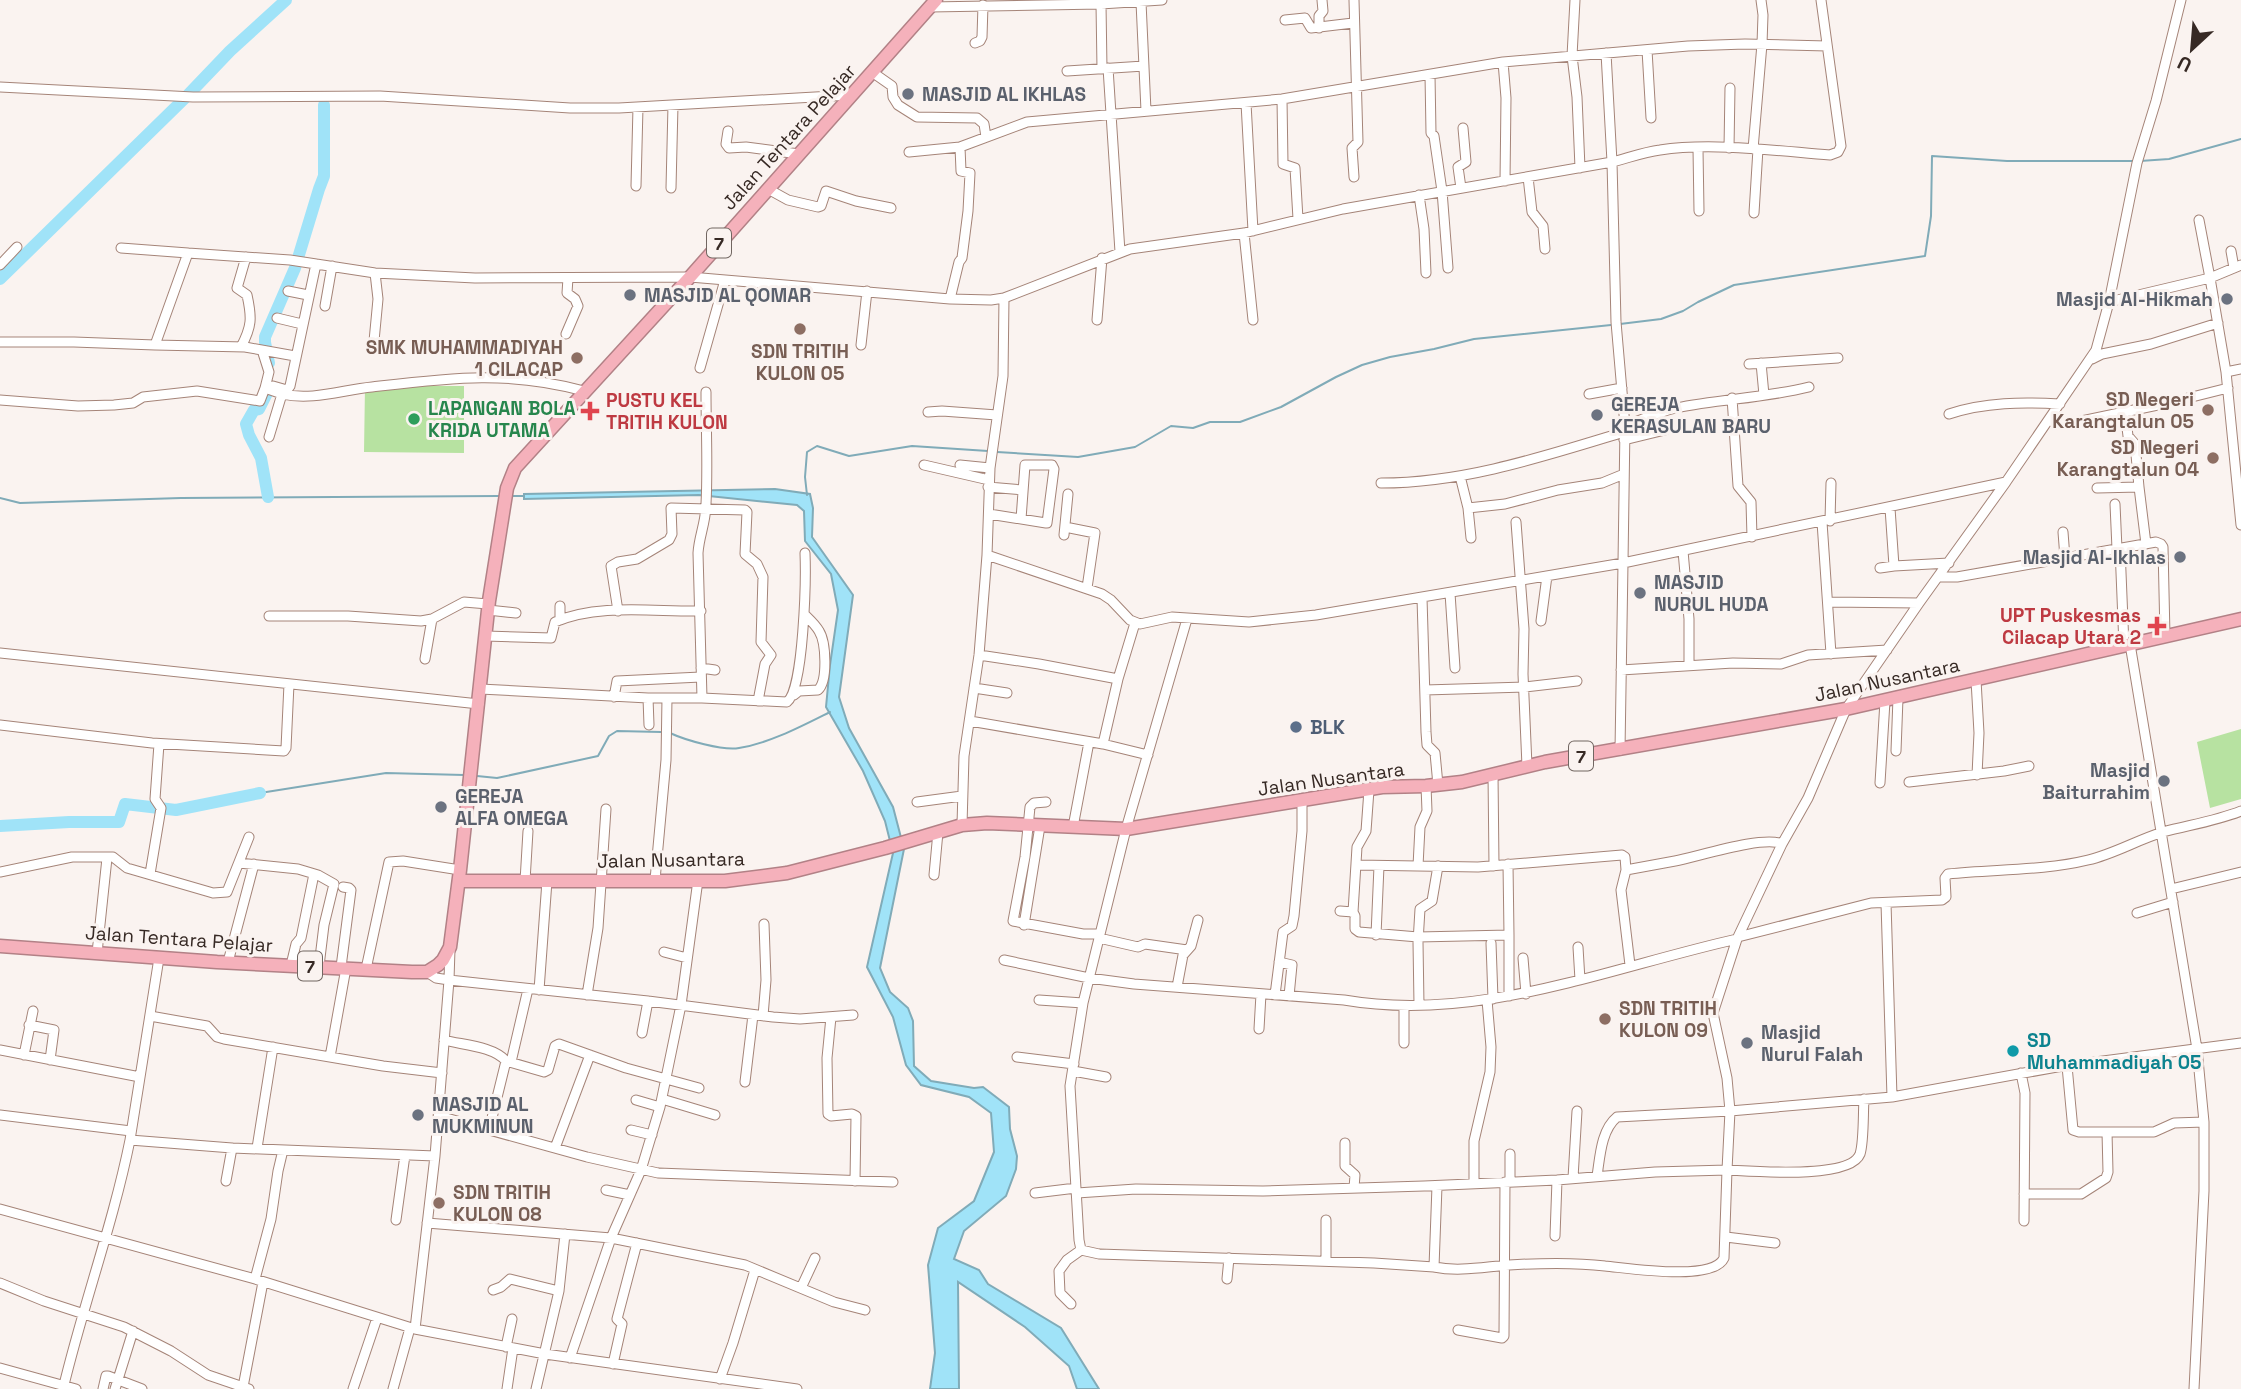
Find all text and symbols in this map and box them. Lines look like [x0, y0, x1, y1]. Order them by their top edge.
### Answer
north arrow [2157, 14, 2227, 84]
text: U [2174, 50, 2196, 78]
street label: Jalan Tentara Pelajar [717, 59, 861, 215]
place label: MASJID AL IKHLAS [922, 82, 1086, 107]
marker: MASJID AL IKHLAS [900, 86, 916, 102]
road number: 7 [707, 229, 731, 258]
place label: MASJID AL QOMAR [644, 283, 811, 308]
marker: MASJID AL QOMAR [622, 287, 638, 303]
place label: Masjid Al-Hikmah [2056, 287, 2213, 312]
marker: Masjid Al-Hikmah [2219, 291, 2235, 307]
marker: SDN TRITIH KULON 05 [792, 321, 808, 337]
place label: SMK MUHAMMADIYAH 1 CILACAP [366, 335, 563, 382]
place label: SDN TRITIH KULON 05 [751, 339, 849, 386]
marker: SMK MUHAMMADIYAH 1 CILACAP [569, 350, 585, 366]
place label: SD Negeri Karangtalun 05 [2052, 387, 2194, 434]
place label: PUSTU KEL TRITIH KULON [606, 388, 728, 435]
place label: GEREJA KERASULAN BARU [1611, 392, 1771, 439]
place label: LAPANGAN BOLA KRIDA UTAMA [428, 396, 576, 443]
marker: PUSTU KEL TRITIH KULON [580, 401, 600, 421]
marker: SD Negeri Karangtalun 05 [2200, 402, 2216, 418]
marker: GEREJA KERASULAN BARU [1589, 407, 1605, 423]
marker: LAPANGAN BOLA KRIDA UTAMA [406, 411, 422, 427]
place label: SD Negeri Karangtalun 04 [2057, 435, 2199, 482]
marker: SD Negeri Karangtalun 04 [2205, 450, 2221, 466]
place label: Masjid Al-Ikhlas [2023, 545, 2166, 570]
marker: Masjid Al-Ikhlas [2172, 549, 2188, 565]
place label: MASJID NURUL HUDA [1654, 570, 1769, 617]
marker: MASJID NURUL HUDA [1632, 585, 1648, 601]
place label: UPT Puskesmas Cilacap Utara 2 [2000, 603, 2141, 650]
marker: UPT Puskesmas Cilacap Utara 2 [2147, 616, 2167, 636]
street label: Jalan Nusantara [1812, 652, 1962, 708]
place label: BLK [1310, 715, 1345, 740]
marker: BLK [1288, 719, 1304, 735]
road number: 7 [1569, 742, 1593, 770]
street label: Jalan Nusantara [1256, 756, 1406, 802]
place label: Masjid Baiturrahim [2042, 758, 2150, 805]
marker: Masjid Baiturrahim [2156, 773, 2172, 789]
place label: GEREJA ALFA OMEGA [455, 784, 568, 831]
marker: GEREJA ALFA OMEGA [433, 799, 449, 815]
street label: Jalan Nusantara [597, 846, 745, 874]
street label: Jalan Tentara Pelajar [84, 920, 274, 958]
road number: 7 [298, 951, 322, 981]
place label: SDN TRITIH KULON 09 [1619, 996, 1717, 1043]
marker: SDN TRITIH KULON 09 [1597, 1011, 1613, 1027]
place label: Masjid Nurul Falah [1761, 1020, 1863, 1067]
place label: SD Muhammadiyah 05 [2027, 1028, 2202, 1075]
marker: Masjid Nurul Falah [1739, 1035, 1755, 1051]
marker: SD Muhammadiyah 05 [2005, 1043, 2021, 1059]
place label: MASJID AL MUKMINUN [432, 1092, 533, 1139]
marker: MASJID AL MUKMINUN [410, 1107, 426, 1123]
place label: SDN TRITIH KULON 08 [453, 1180, 551, 1227]
marker: SDN TRITIH KULON 08 [431, 1195, 447, 1211]

